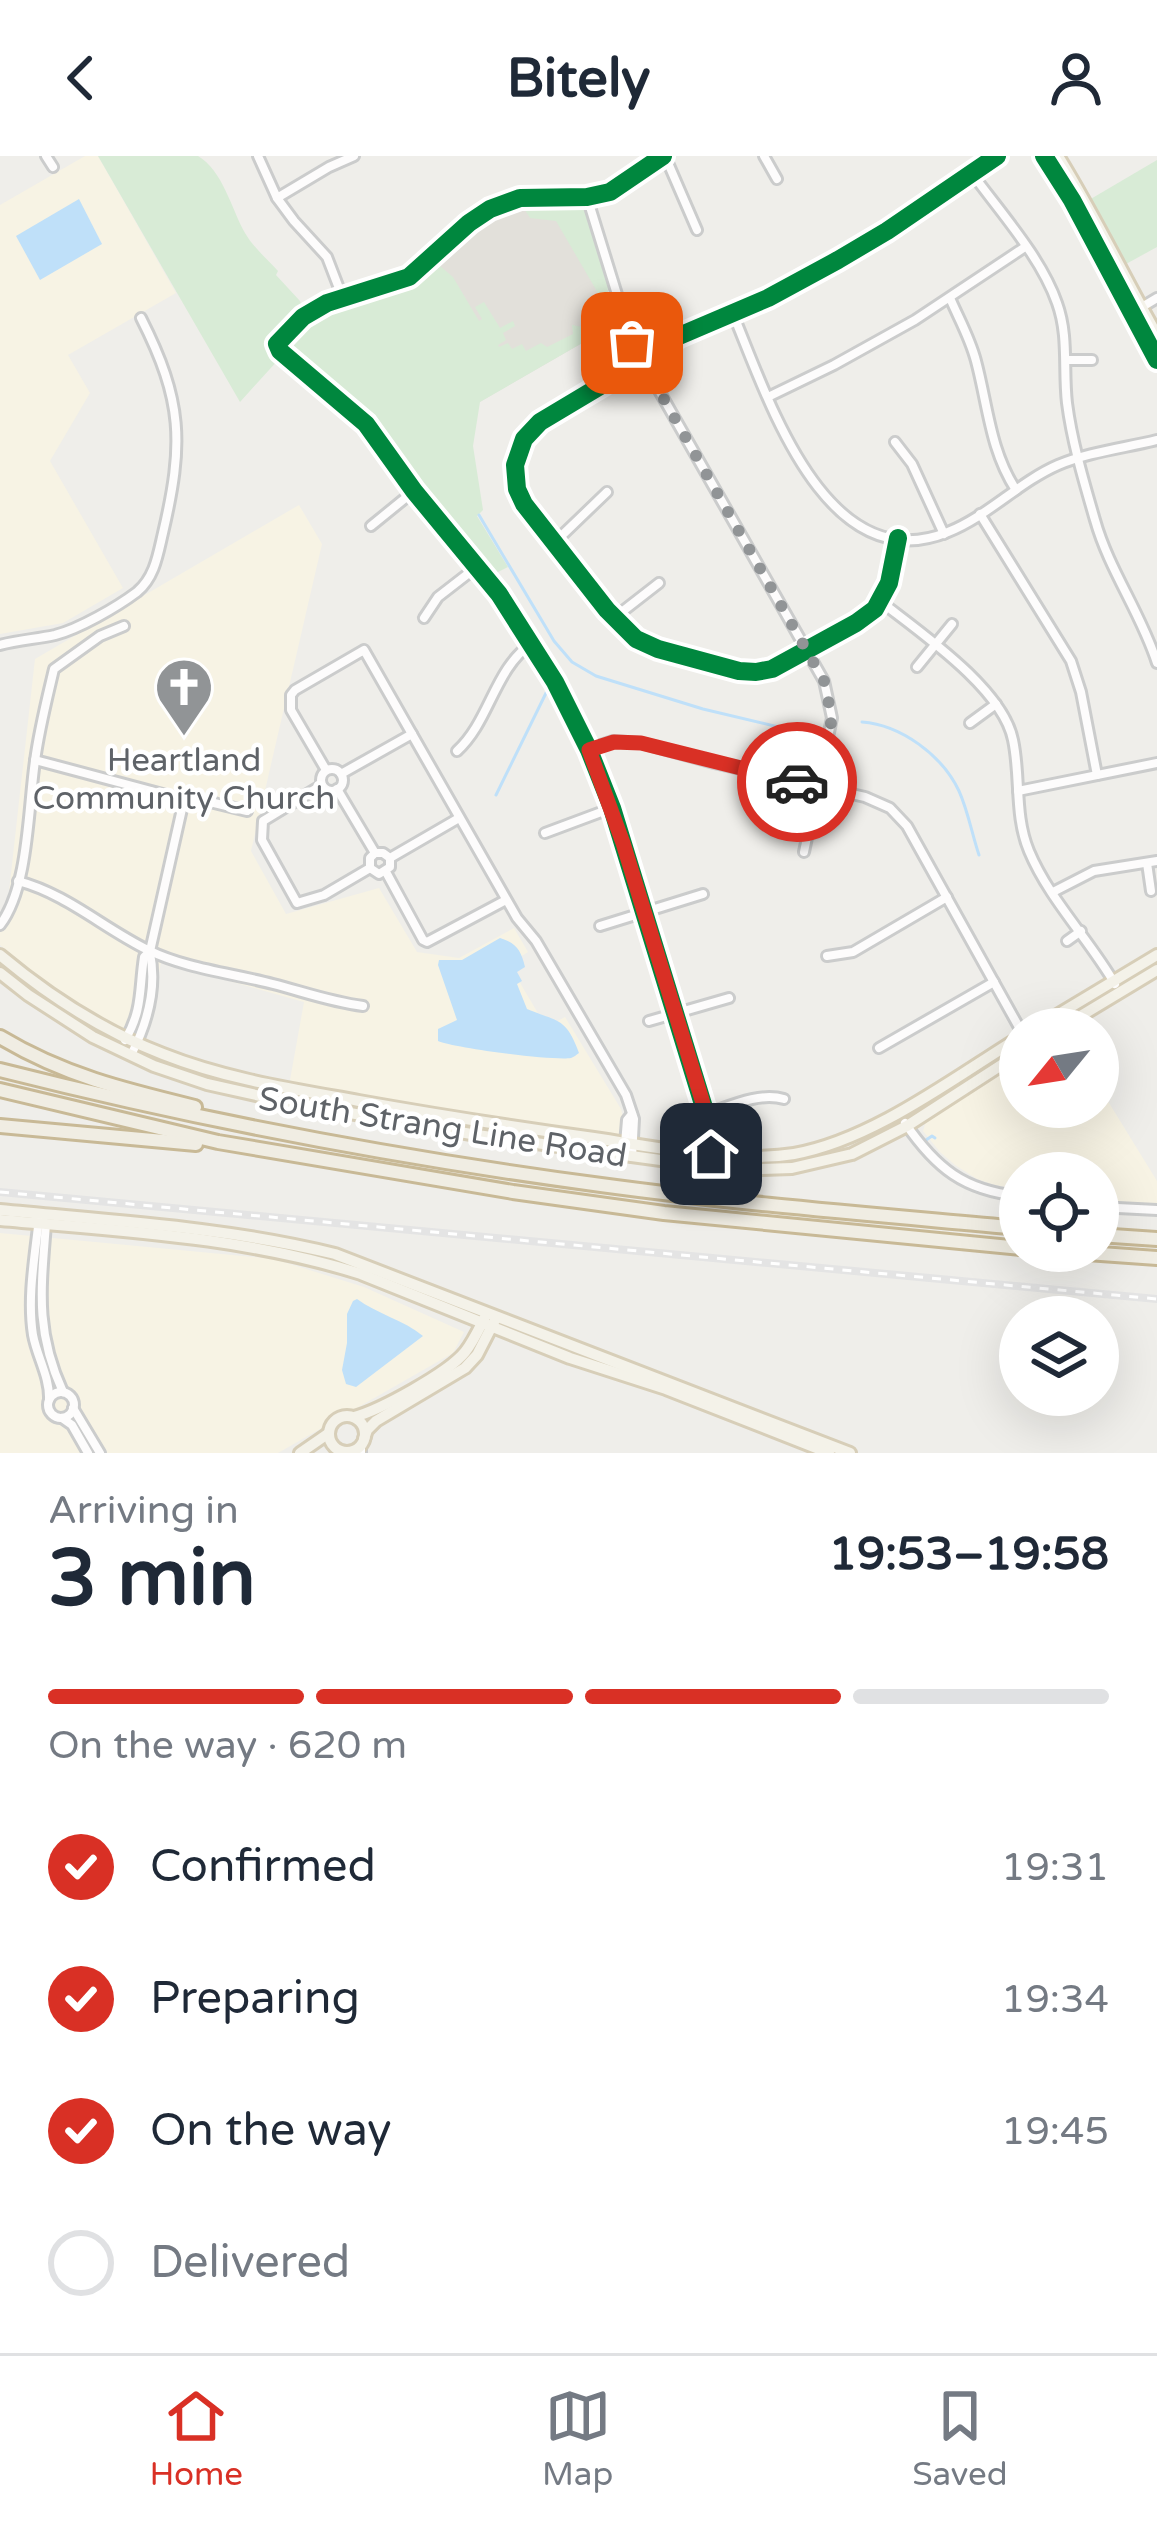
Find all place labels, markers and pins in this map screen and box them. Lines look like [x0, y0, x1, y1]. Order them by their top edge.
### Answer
pin [581, 292, 683, 394]
church icon: Heartland Community Church [153, 656, 215, 738]
place label: Heartland Community Church [33, 741, 335, 818]
pin [660, 1103, 762, 1205]

